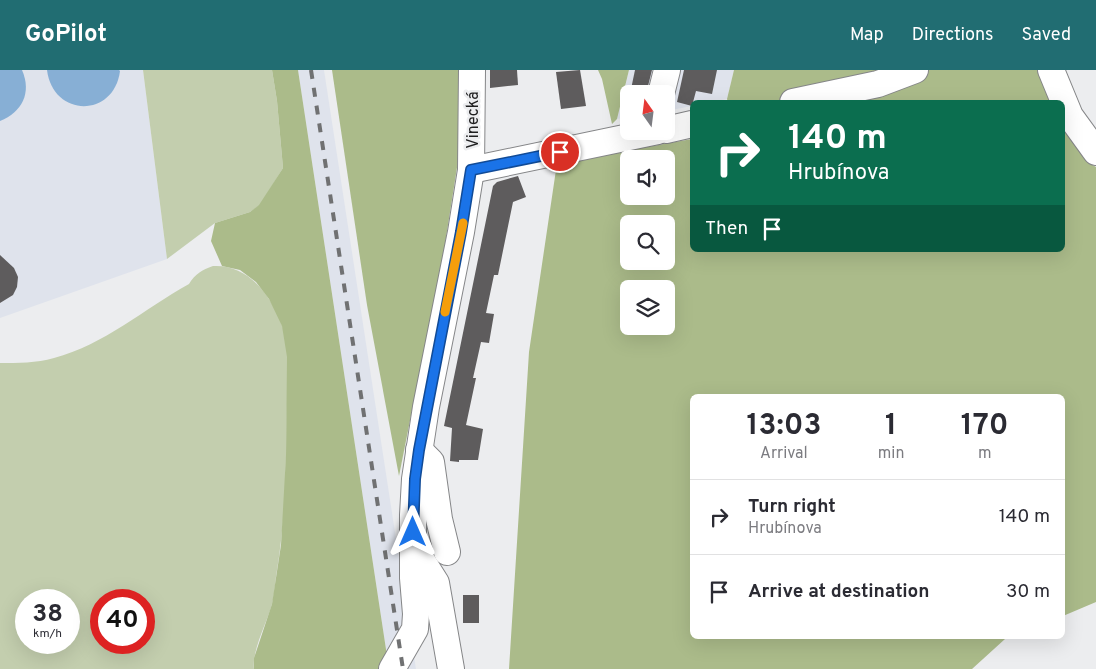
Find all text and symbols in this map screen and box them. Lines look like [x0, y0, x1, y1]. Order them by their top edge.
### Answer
text: GoPilot [25, 20, 107, 50]
text: Map [850, 24, 884, 47]
text: Directions [912, 24, 994, 47]
text: Saved [1022, 24, 1071, 47]
north arrow [620, 85, 675, 140]
map controls [620, 85, 675, 335]
street label: Vinecká [464, 91, 484, 149]
text: 140 m [788, 117, 887, 161]
icon: right [705, 120, 770, 185]
pin [539, 131, 581, 173]
icon: arrive [546, 138, 574, 166]
button: sound [620, 150, 675, 205]
text: Hrubínova [788, 160, 889, 187]
button: search [620, 215, 675, 270]
icon: arrive [758, 215, 786, 243]
text: Then [705, 217, 748, 241]
button: layers [620, 280, 675, 335]
text: 13:03 [746, 408, 821, 445]
text: 1 [885, 408, 897, 445]
text: 170 [961, 408, 1009, 445]
text: Arrival [760, 444, 808, 464]
text: min [878, 444, 904, 464]
text: m [978, 444, 991, 464]
text: Turn right [748, 495, 836, 519]
icon: right [705, 503, 733, 531]
position arrow [386, 505, 438, 557]
text: 140 m [999, 505, 1050, 529]
text: Hrubínova [748, 519, 822, 539]
icon: arrive [705, 578, 733, 606]
text: Arrive at destination [748, 580, 929, 604]
text: 30 m [1006, 580, 1050, 604]
speed limit sign: 40 [90, 589, 155, 654]
text: 38 [32, 599, 63, 631]
text: km/h [33, 626, 62, 642]

